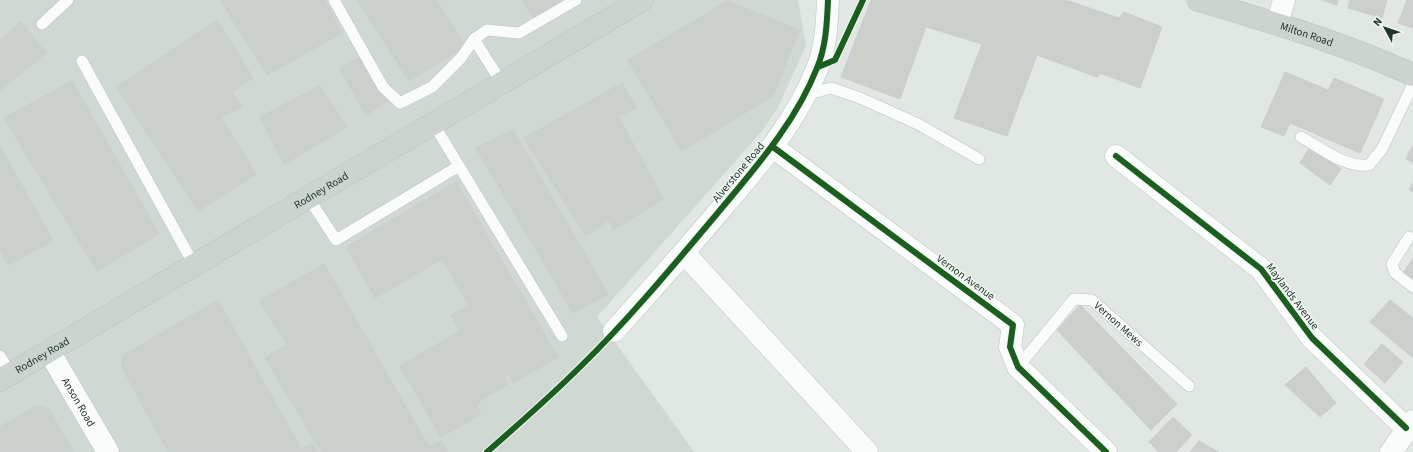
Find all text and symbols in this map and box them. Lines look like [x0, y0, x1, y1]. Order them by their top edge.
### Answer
north arrow [1365, 8, 1405, 48]
text: N [1370, 14, 1386, 30]
street label: Milton Road [1278, 19, 1335, 50]
street label: Alverstone Road [709, 139, 768, 206]
street label: Rodney Road [291, 169, 351, 212]
street label: Vernon Avenue [933, 251, 998, 304]
street label: Maylands Avenue [1263, 260, 1323, 333]
street label: Vernon Mews [1091, 298, 1147, 350]
street label: Rodney Road [12, 334, 72, 377]
street label: Anson Road [58, 375, 99, 429]

